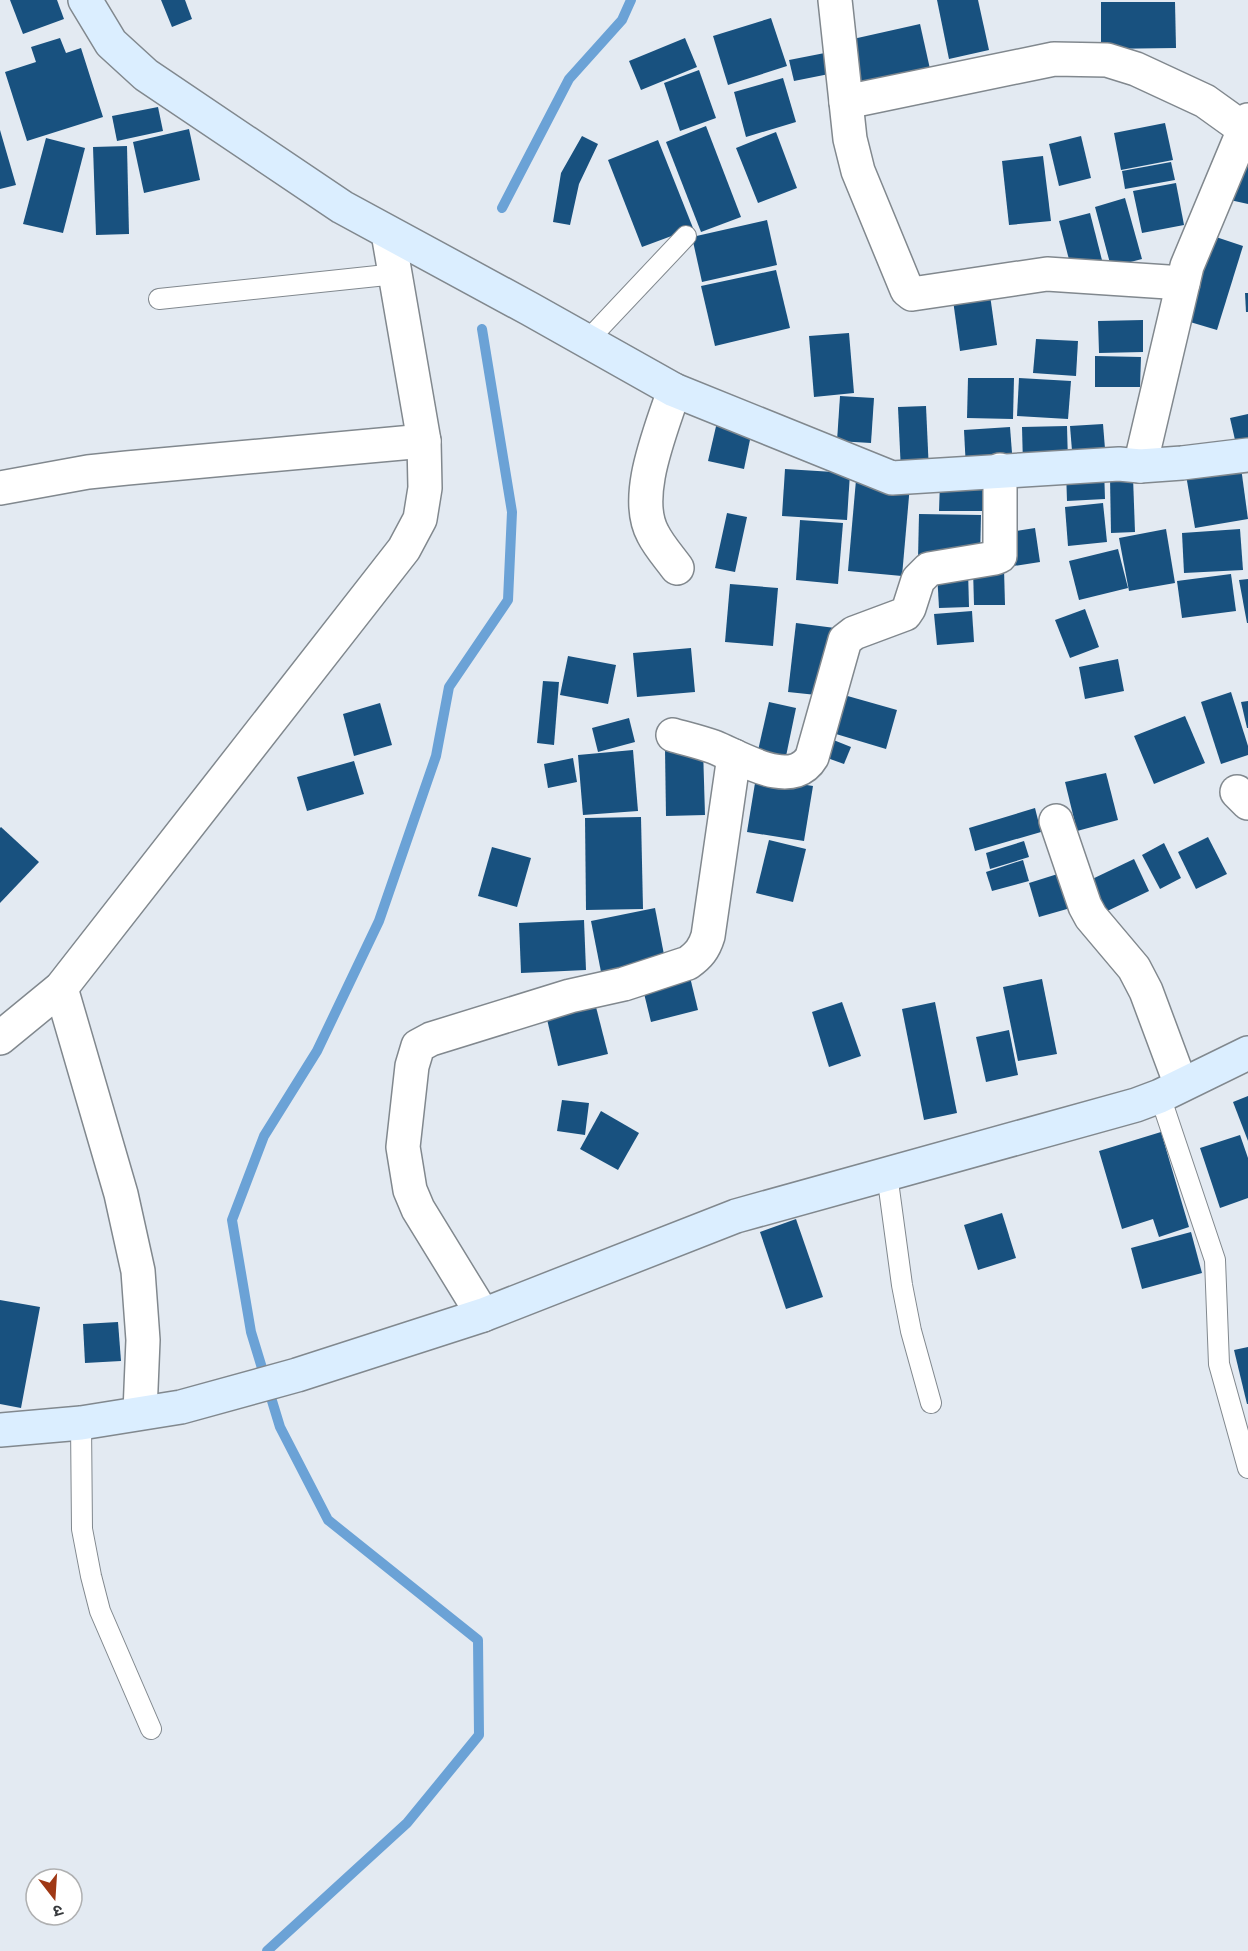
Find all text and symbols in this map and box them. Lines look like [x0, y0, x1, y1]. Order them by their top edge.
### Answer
north arrow [24, 1867, 84, 1927]
text: उ [50, 1900, 65, 1922]

